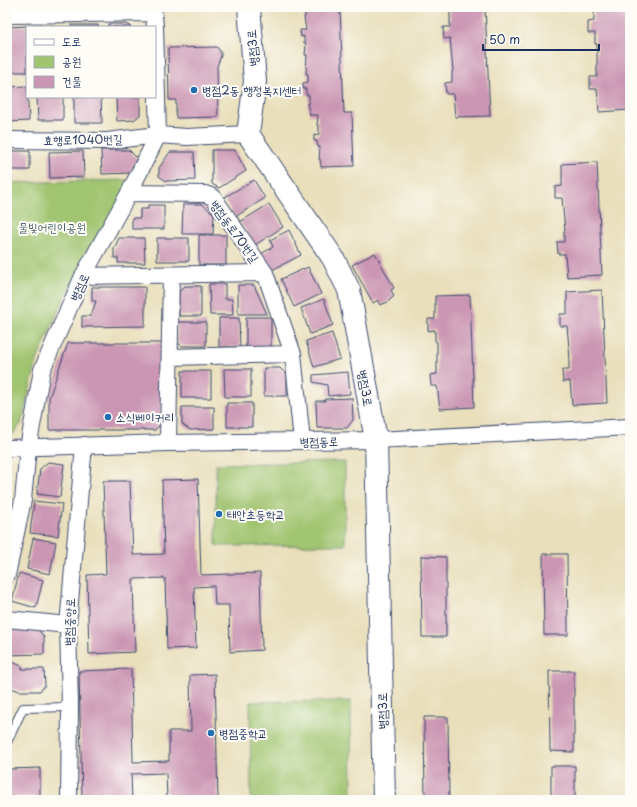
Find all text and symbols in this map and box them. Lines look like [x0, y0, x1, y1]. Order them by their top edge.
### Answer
legend [26, 26, 156, 98]
scale bar [483, 26, 599, 52]
street label: 병점3로 [241, 29, 263, 67]
text: 50 m [489, 30, 520, 48]
text: 도로 [62, 32, 81, 50]
text: 공원 [62, 52, 81, 70]
text: 건물 [62, 72, 82, 90]
place label: 병점2동 행정복지센터 [202, 81, 301, 99]
marker: 병점2동 행정복지센터 [189, 85, 199, 95]
street label: 효행로1040번길 [43, 129, 123, 149]
street label: 병점동로70번길 [206, 196, 264, 266]
park label: 물빛어린이공원 [18, 218, 86, 236]
street label: 병점로 [65, 270, 93, 304]
street label: 병점3로 [354, 368, 378, 408]
place label: 소식베이커리 [116, 408, 174, 426]
marker: 소식베이커리 [103, 412, 113, 422]
street label: 병점동로 [300, 432, 338, 450]
place label: 태안초등학교 [227, 505, 285, 523]
marker: 태안초등학교 [214, 509, 224, 519]
street label: 병점중앙로 [59, 598, 79, 646]
street label: 병점3로 [373, 692, 391, 730]
place label: 병점중학교 [219, 724, 267, 742]
marker: 병점중학교 [206, 728, 216, 738]

